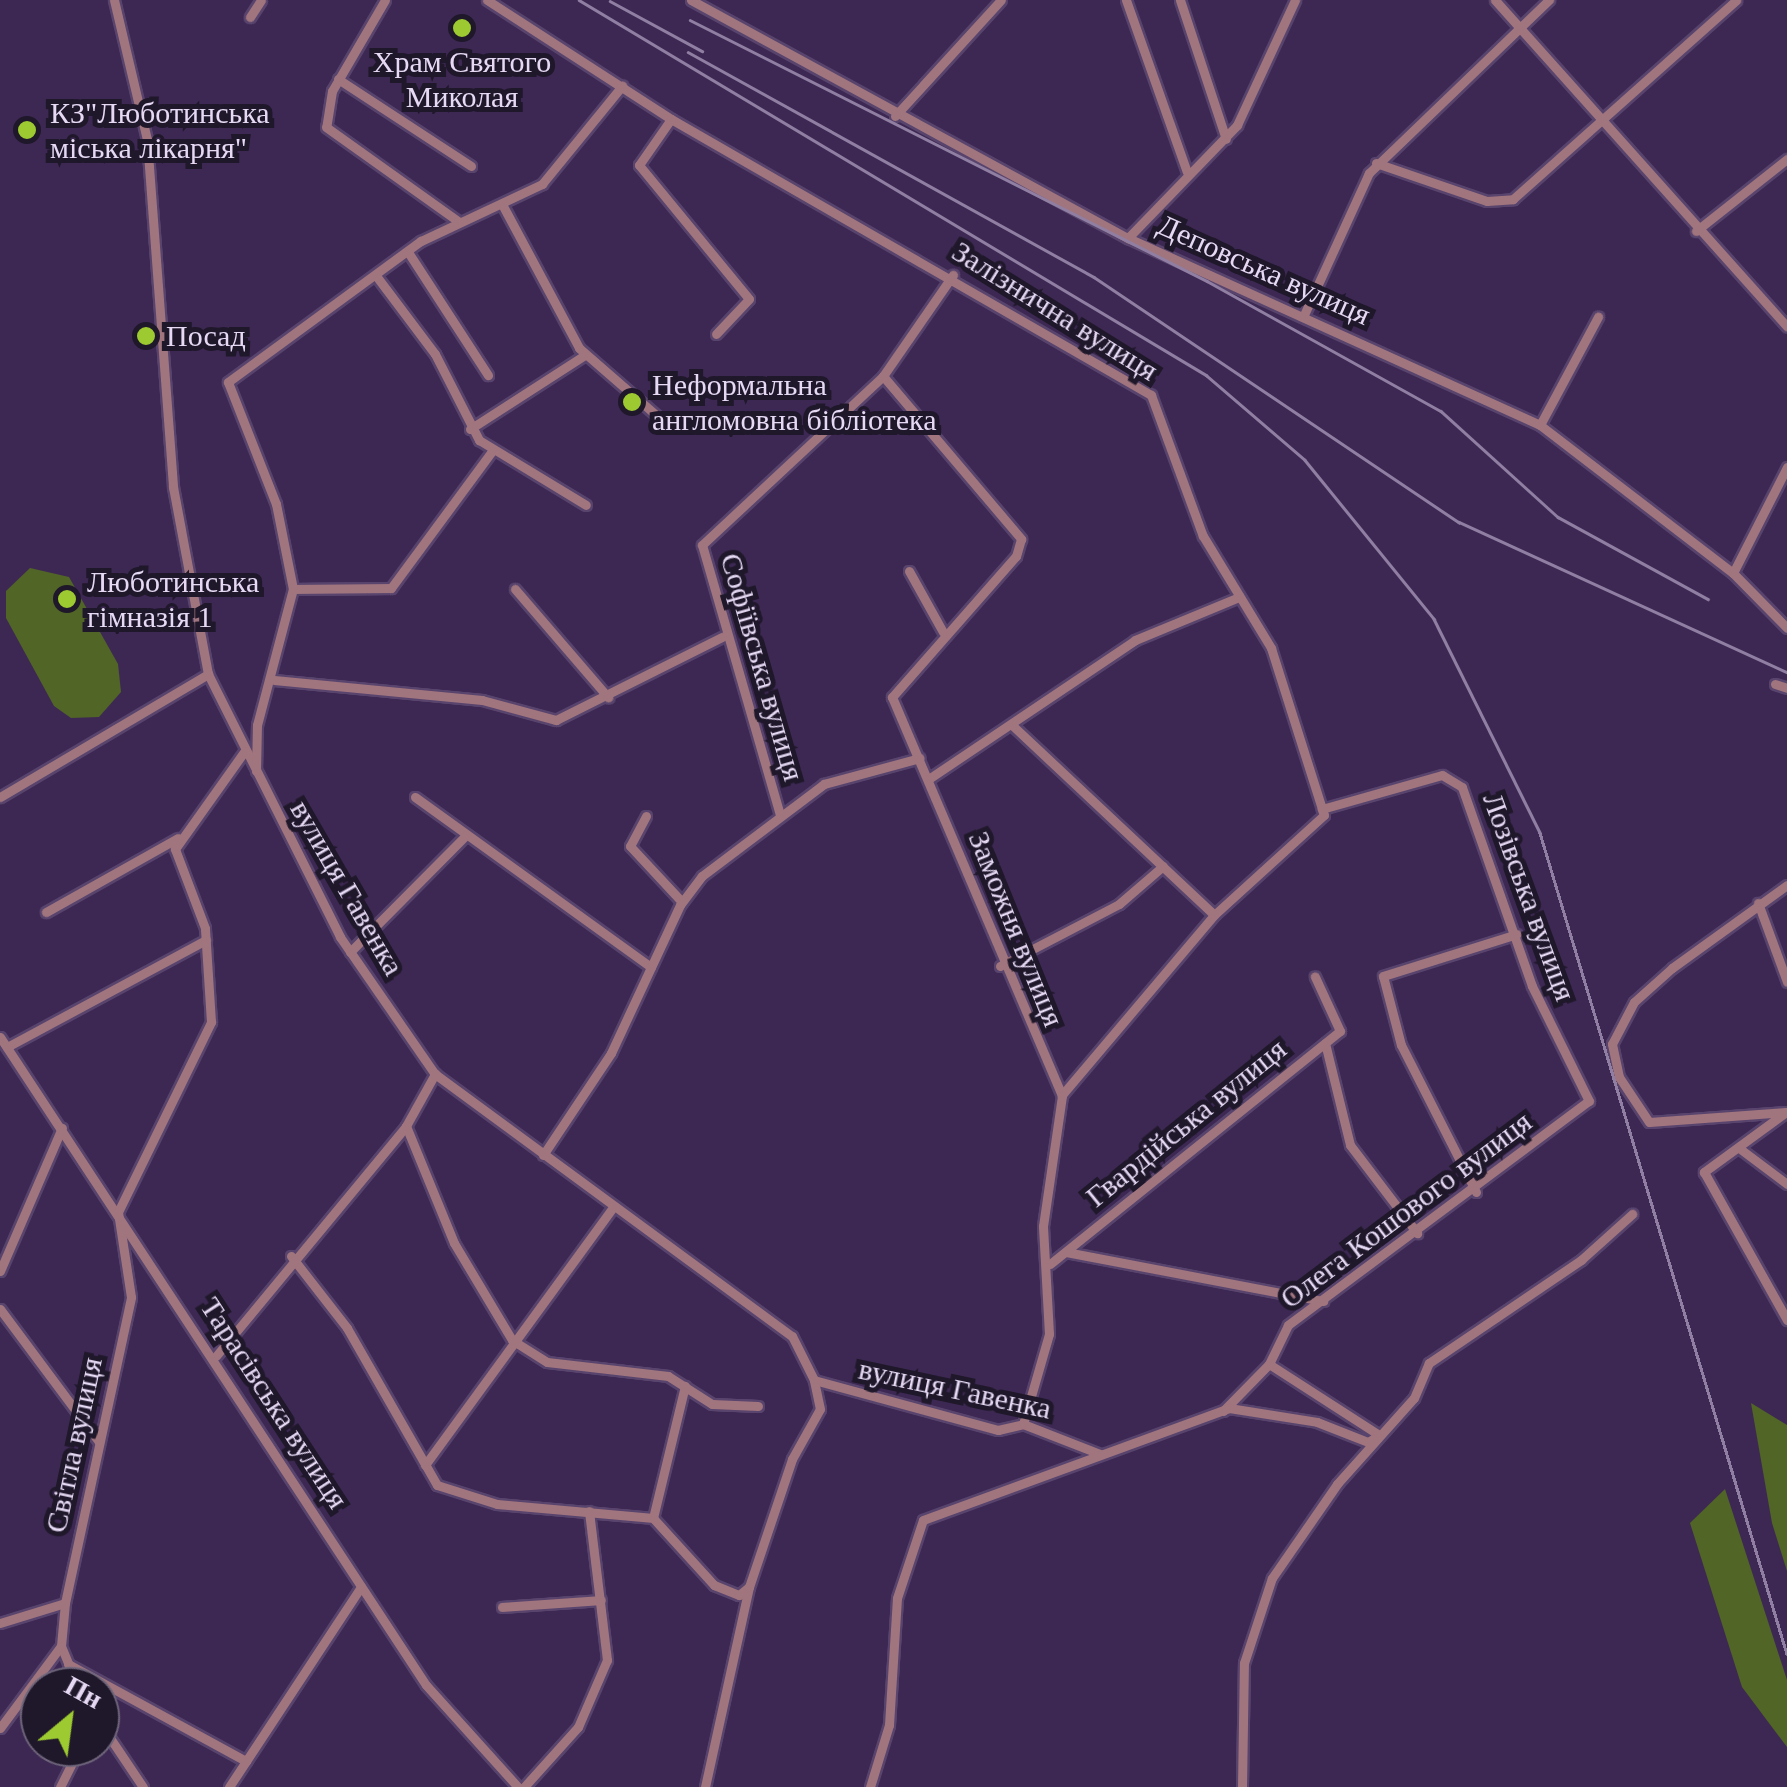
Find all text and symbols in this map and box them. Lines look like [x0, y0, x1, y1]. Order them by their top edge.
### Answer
marker: Храм Святого Миколая [451, 17, 473, 39]
place label: Храм Святого Миколая [373, 44, 551, 114]
place label: КЗ"Люботинська мiська лiкарня" [50, 95, 270, 166]
marker: КЗ"Люботинська мiська лiкарня" [14, 117, 40, 143]
street label: Деповська вулиця [1152, 207, 1376, 333]
street label: Залізнична вулиця [946, 233, 1164, 389]
place label: Посад [166, 318, 246, 354]
marker: Посад [135, 325, 157, 347]
place label: Неформальна англомовна бібліотека [652, 367, 936, 438]
marker: Неформальна англомовна бібліотека [621, 391, 643, 413]
street label: Софіївська вулиця [712, 549, 812, 785]
place label: Люботинська гiмназiя 1 [87, 564, 259, 634]
marker: Люботинська гiмназiя 1 [56, 588, 78, 610]
street label: Лозівська вулиця [1475, 788, 1583, 1006]
street label: вулиця Гавенка [282, 794, 412, 982]
street label: Заможня вулиця [960, 826, 1072, 1032]
street label: Гвардійська вулиця [1079, 1031, 1293, 1215]
street label: Олега Кошового вулиця [1273, 1104, 1539, 1316]
street label: Тарасівська вулиця [192, 1291, 356, 1515]
street label: вулиця Гавенка [855, 1351, 1055, 1427]
street label: Світла вулиця [38, 1354, 110, 1536]
north arrow [20, 1667, 120, 1767]
text: Пн [60, 1669, 108, 1715]

